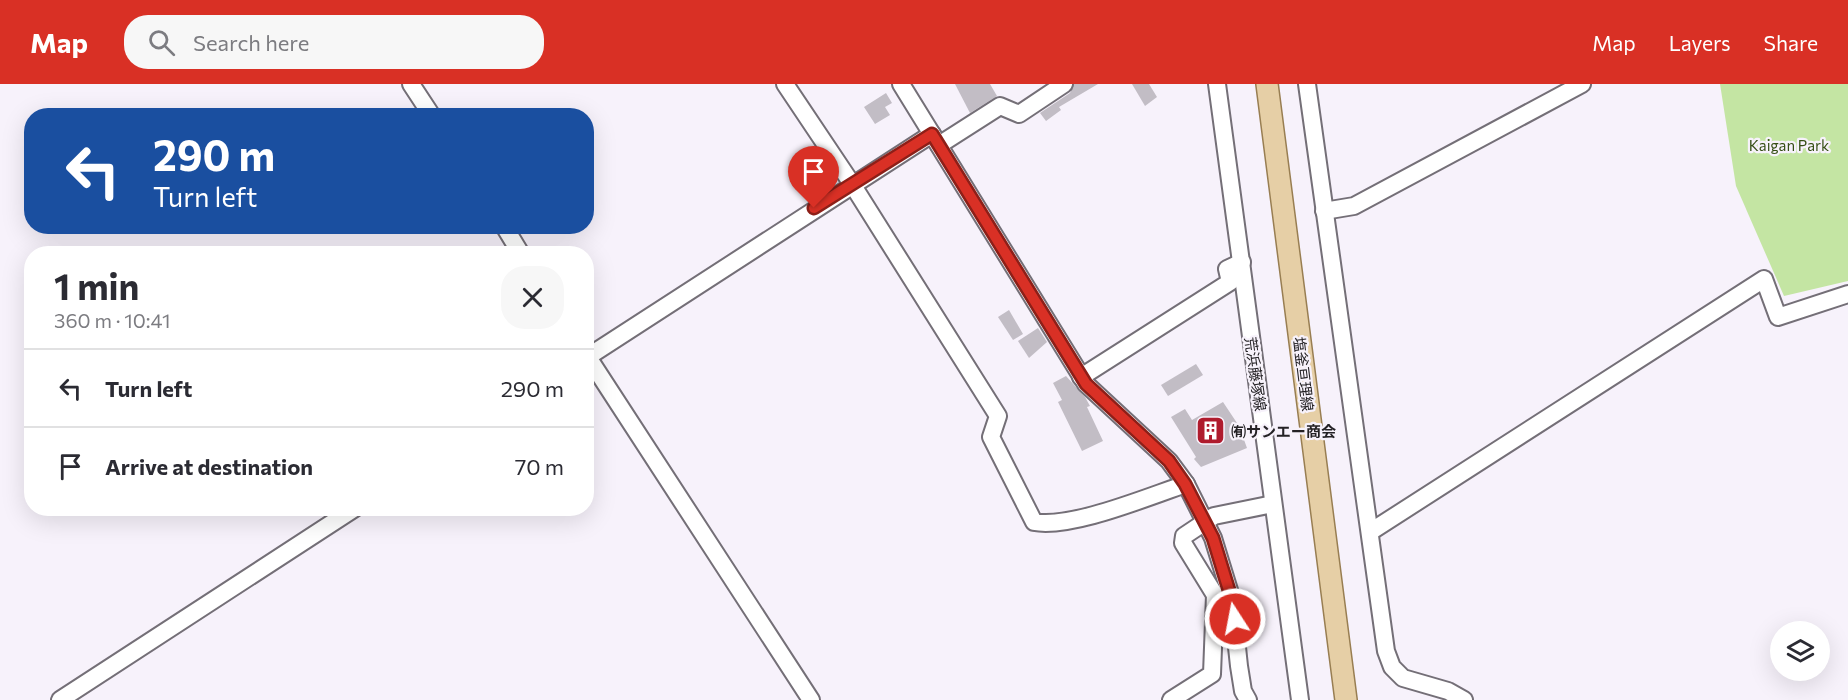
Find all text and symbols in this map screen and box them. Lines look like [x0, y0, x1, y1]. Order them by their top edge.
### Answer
search box [124, 15, 544, 69]
text: Map [30, 25, 88, 59]
icon: search [145, 26, 178, 59]
text: Search here [193, 29, 309, 56]
text: Map [1592, 30, 1636, 55]
text: Layers [1669, 30, 1731, 55]
text: Share [1764, 30, 1818, 55]
text: 290 m [153, 128, 275, 180]
icon: left [54, 132, 132, 210]
park label: Kaigan Park [1749, 136, 1829, 154]
pin [788, 146, 839, 208]
icon: arrive [797, 155, 830, 188]
text: Turn left [153, 180, 257, 213]
text: 1 min [54, 263, 139, 307]
button: close [501, 266, 564, 329]
text: 360 m · 10:41 [54, 308, 171, 332]
street label: 荒浜藤塚線 [1242, 336, 1270, 412]
street label: 塩釜亘理線 [1290, 336, 1318, 412]
icon: left [54, 372, 87, 405]
text: Turn left [105, 375, 192, 402]
text: 290 m [501, 375, 564, 402]
building icon: ㈲サンエー商会 [1194, 415, 1226, 447]
place label: ㈲サンエー商会 [1231, 422, 1336, 440]
icon: arrive [54, 450, 87, 483]
text: Arrive at destination [105, 453, 313, 480]
text: 70 m [515, 453, 564, 480]
position arrow [1203, 587, 1267, 651]
map controls [1770, 621, 1830, 681]
button: layers [1770, 621, 1830, 681]

